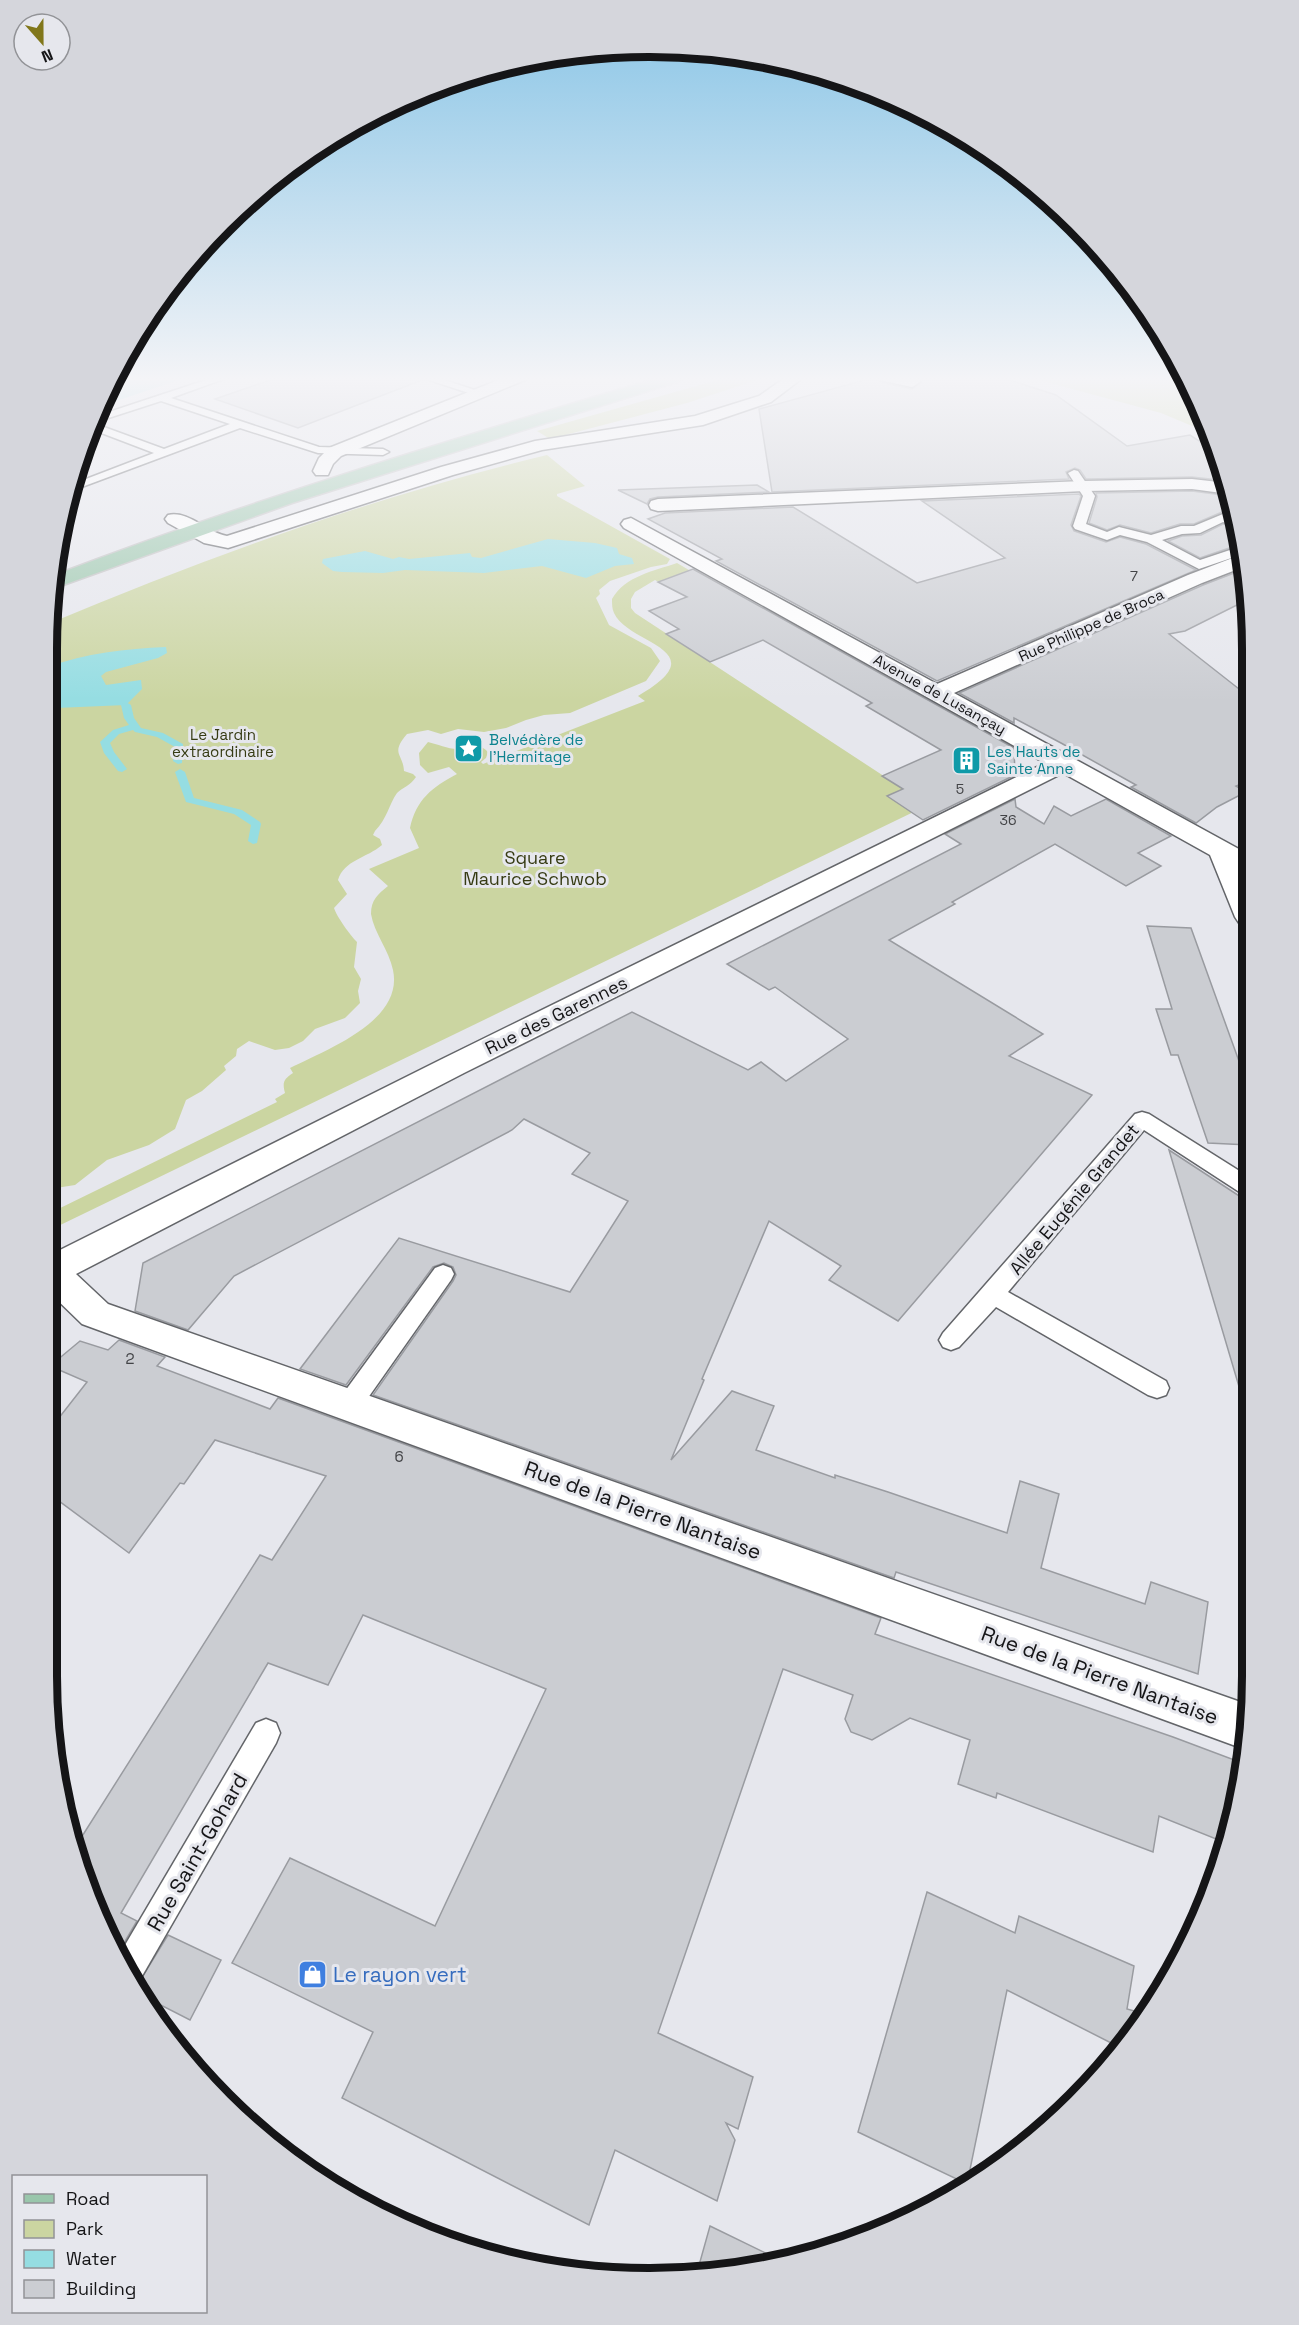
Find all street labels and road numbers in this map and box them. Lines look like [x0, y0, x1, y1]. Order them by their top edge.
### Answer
street label: Rue Philippe de Broca [1015, 584, 1167, 666]
street label: Avenue de Lusançay [870, 650, 1010, 738]
street label: Rue des Garennes [481, 971, 631, 1059]
street label: Allée Eugénie Grandet [1004, 1119, 1144, 1279]
street label: Rue de la Pierre Nantaise [521, 1455, 765, 1565]
street label: Rue de la Pierre Nantaise [978, 1620, 1222, 1730]
street label: Rue Saint-Gohard [141, 1768, 253, 1936]

